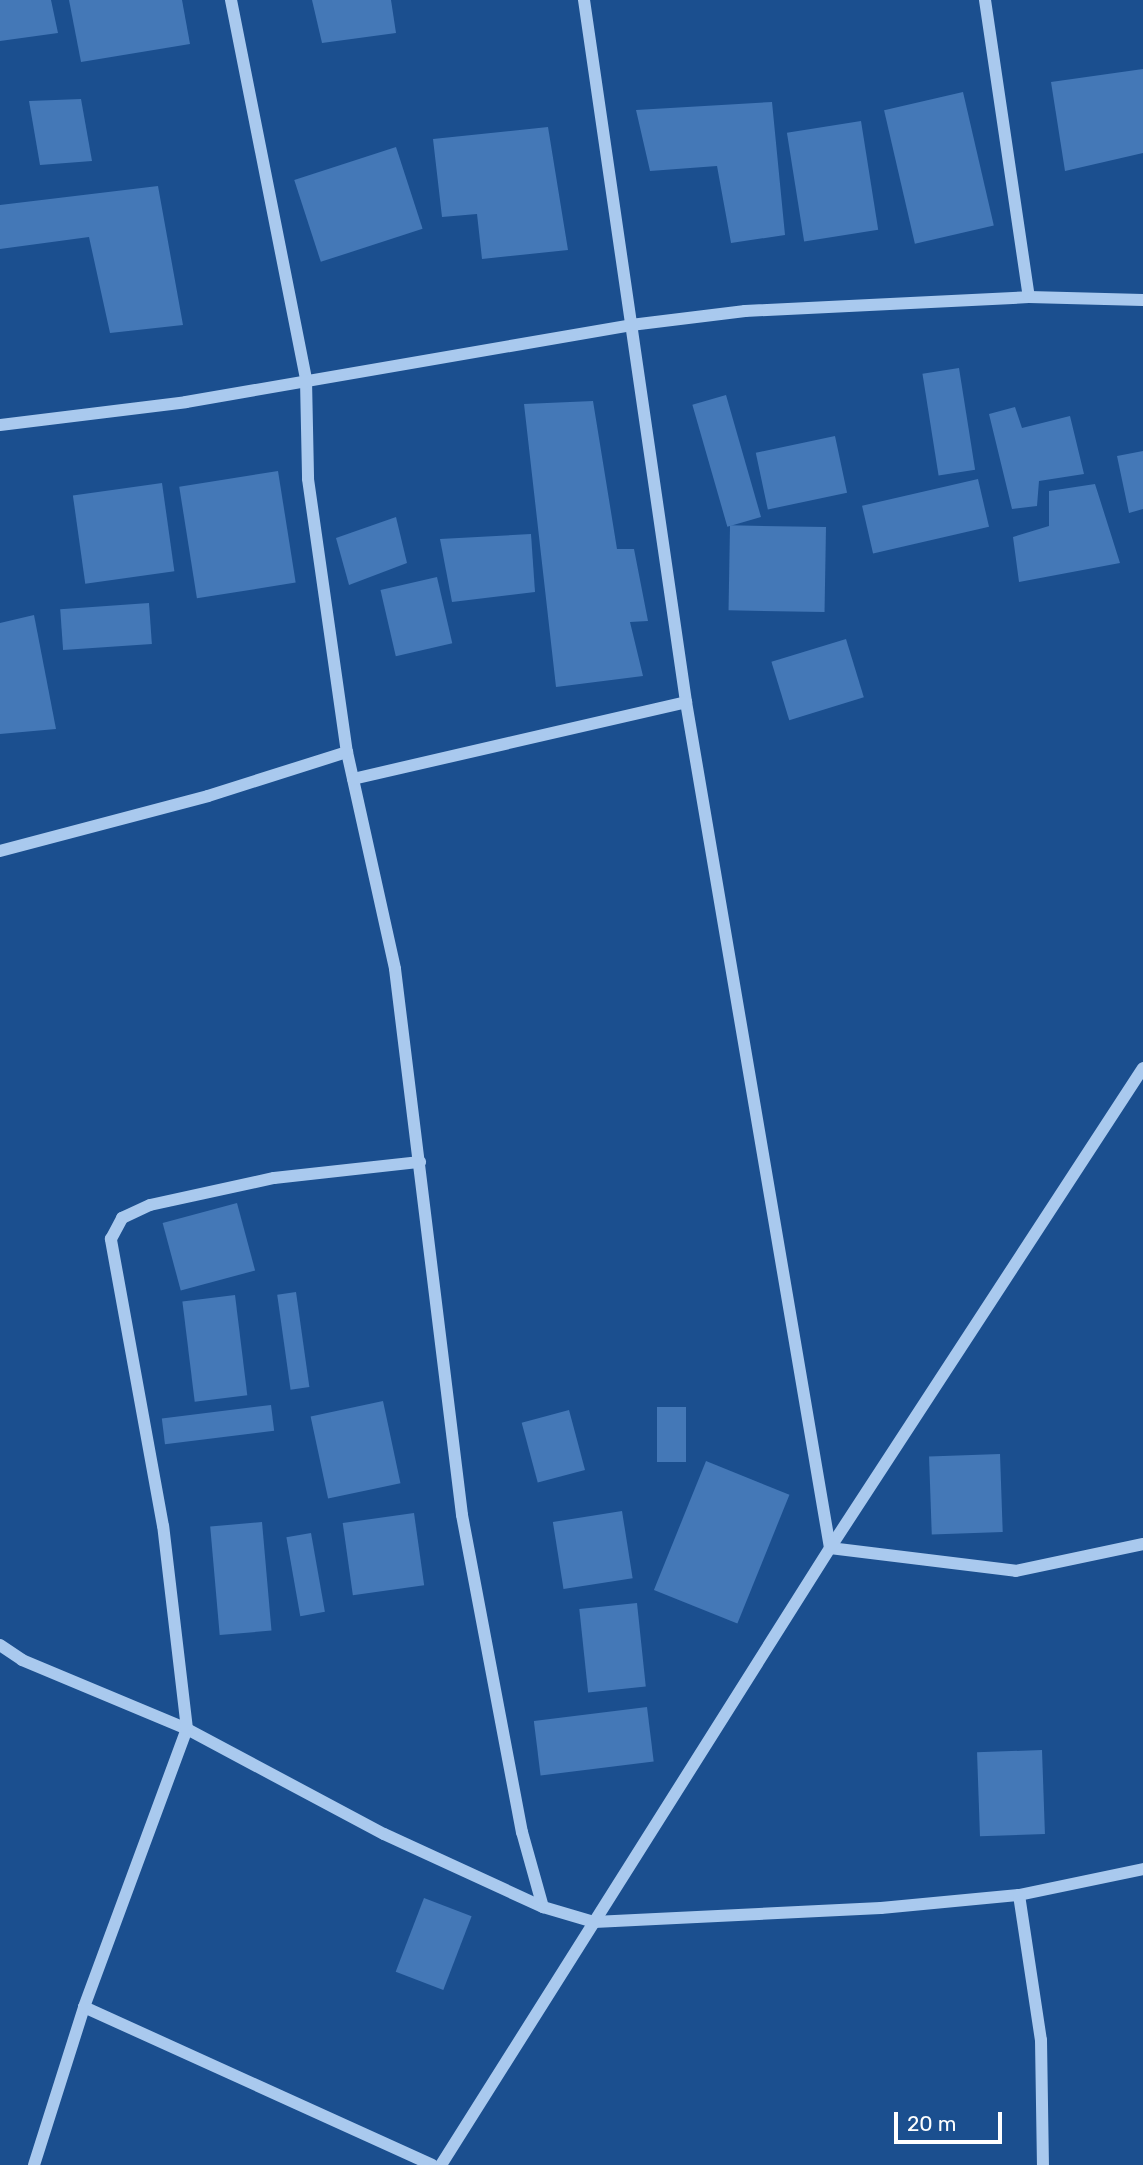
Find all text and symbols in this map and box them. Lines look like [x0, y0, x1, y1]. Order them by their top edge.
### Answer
scale bar [898, 2098, 1006, 2142]
text: 20 m [907, 2111, 956, 2136]

